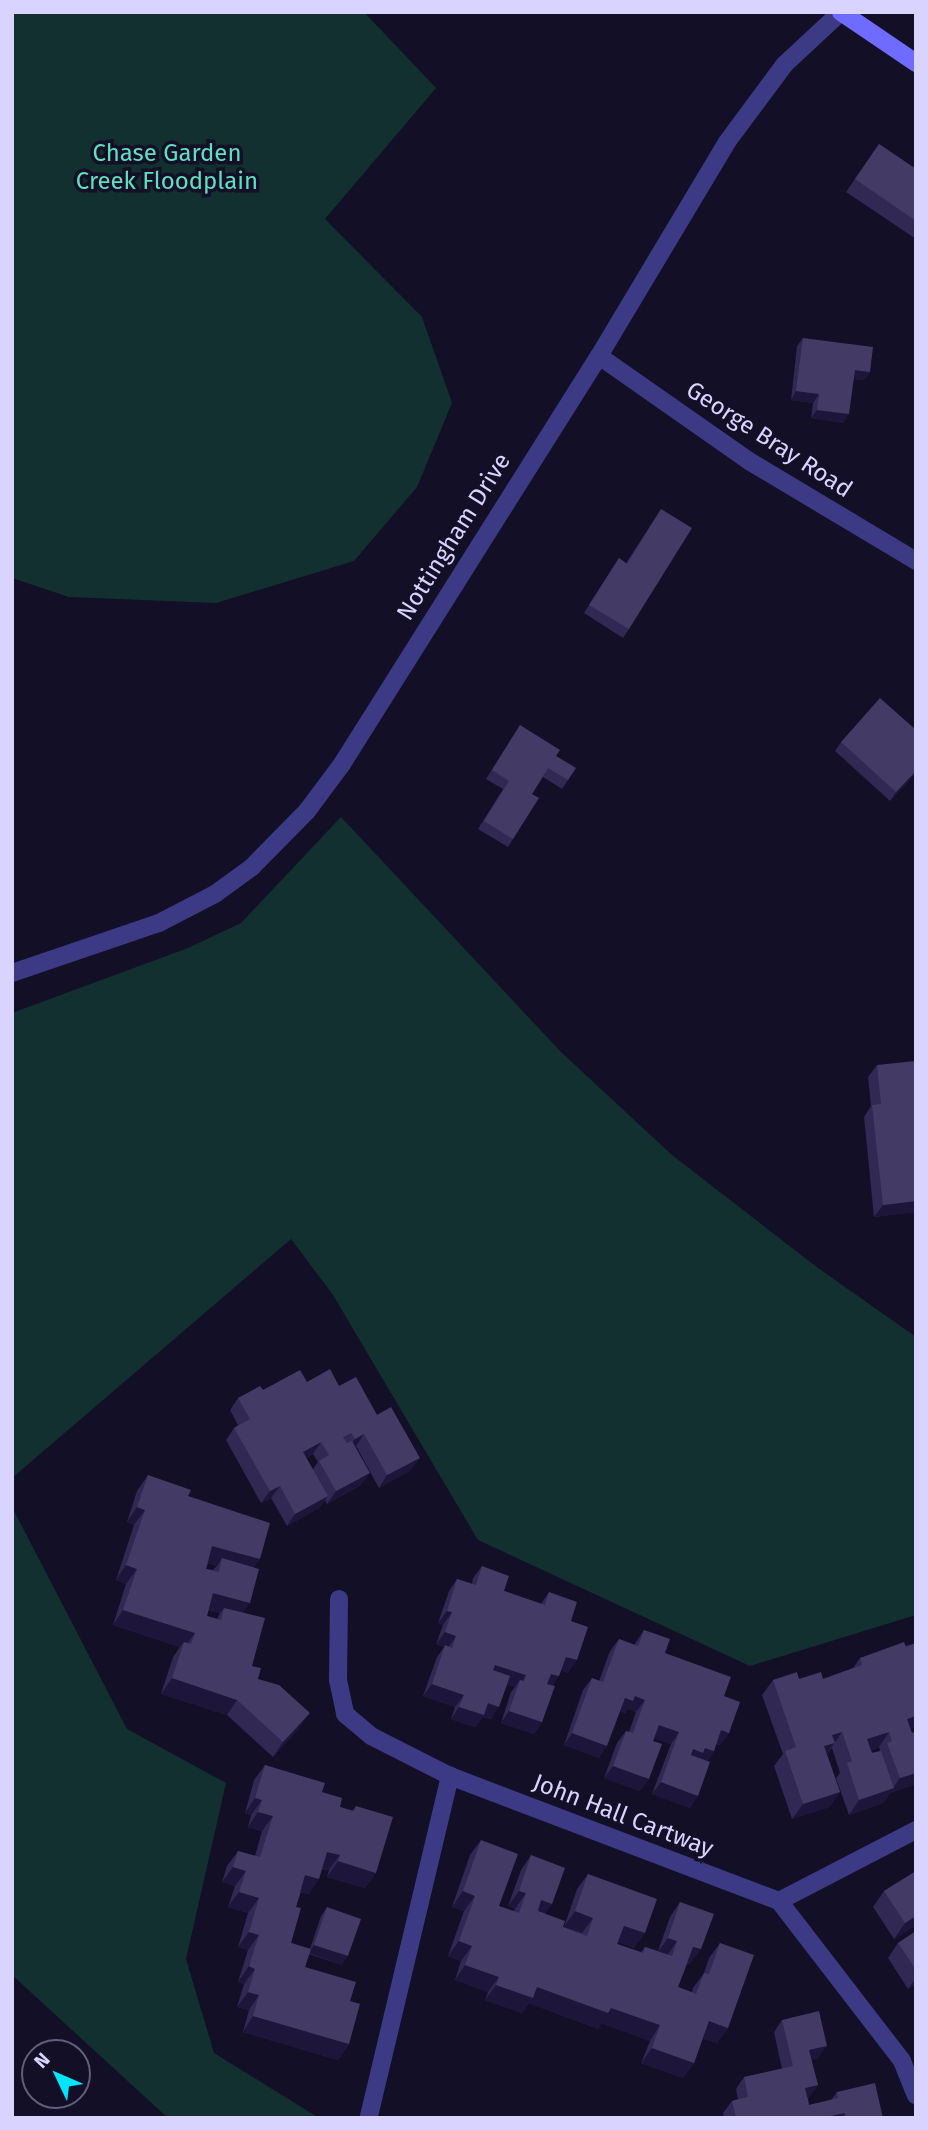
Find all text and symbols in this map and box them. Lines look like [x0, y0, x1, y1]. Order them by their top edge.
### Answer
park label: Chase Garden Creek Floodplain [76, 140, 258, 196]
street label: George Bray Road [681, 376, 857, 504]
street label: Nottingham Drive [391, 448, 517, 626]
street label: John Hall Cartway [529, 1768, 717, 1864]
north arrow [21, 2039, 91, 2109]
text: N [29, 2048, 55, 2073]

